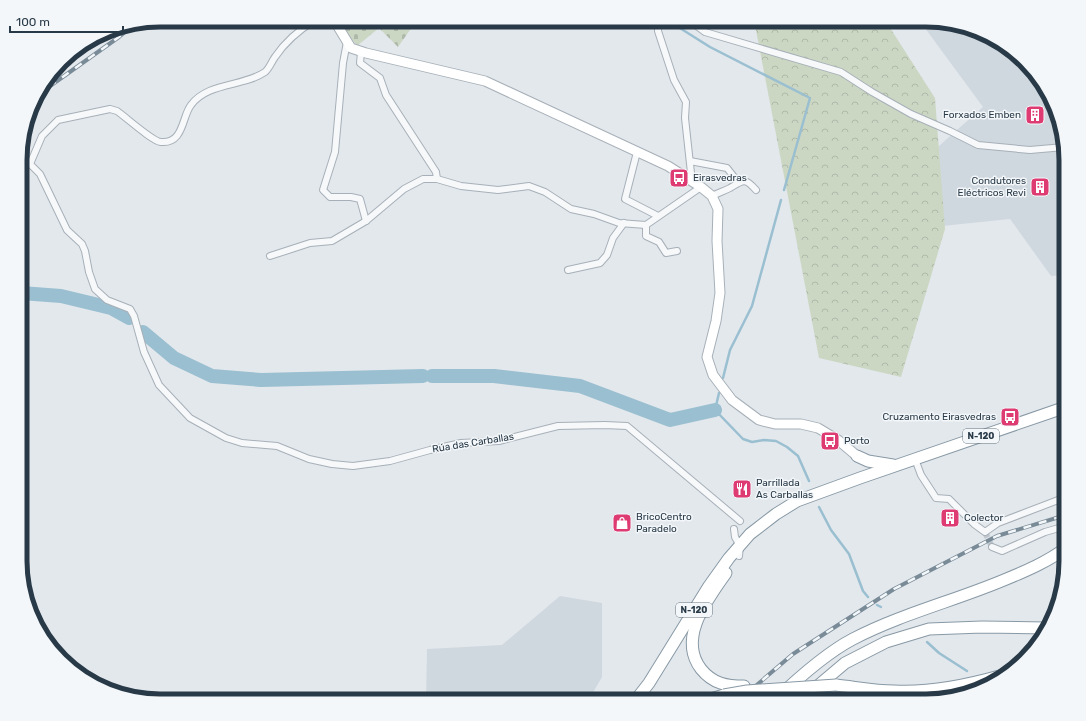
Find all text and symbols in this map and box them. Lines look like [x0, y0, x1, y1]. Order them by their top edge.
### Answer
scale bar [10, 8, 123, 34]
text: 100 m [16, 15, 50, 29]
building icon: Forxados Emben [1024, 104, 1046, 126]
place label: Forxados Emben [943, 109, 1021, 121]
bus stop icon: Eirasvedras [668, 167, 690, 189]
place label: Eirasvedras [693, 172, 747, 184]
place label: Condutores Eléctricos Revi [958, 175, 1026, 199]
building icon: Condutores Eléctricos Revi [1029, 176, 1051, 198]
bus stop icon: Cruzamento Eirasvedras [999, 406, 1021, 428]
place label: Cruzamento Eirasvedras [882, 411, 996, 423]
road number: N-120 [963, 429, 999, 443]
bus stop icon: Porto [819, 430, 841, 452]
street label: Rúa das Carballas [431, 431, 515, 455]
place label: Porto [844, 435, 870, 447]
place label: Parrillada As Carballas [756, 477, 813, 501]
restaurant icon: Parrillada As Carballas [731, 478, 753, 500]
building icon: Colector [939, 507, 961, 529]
place label: BricoCentro Paradelo [636, 511, 692, 535]
shop icon: BricoCentro Paradelo [611, 512, 633, 534]
place label: Colector [964, 512, 1004, 524]
road number: N-120 [676, 603, 712, 617]

